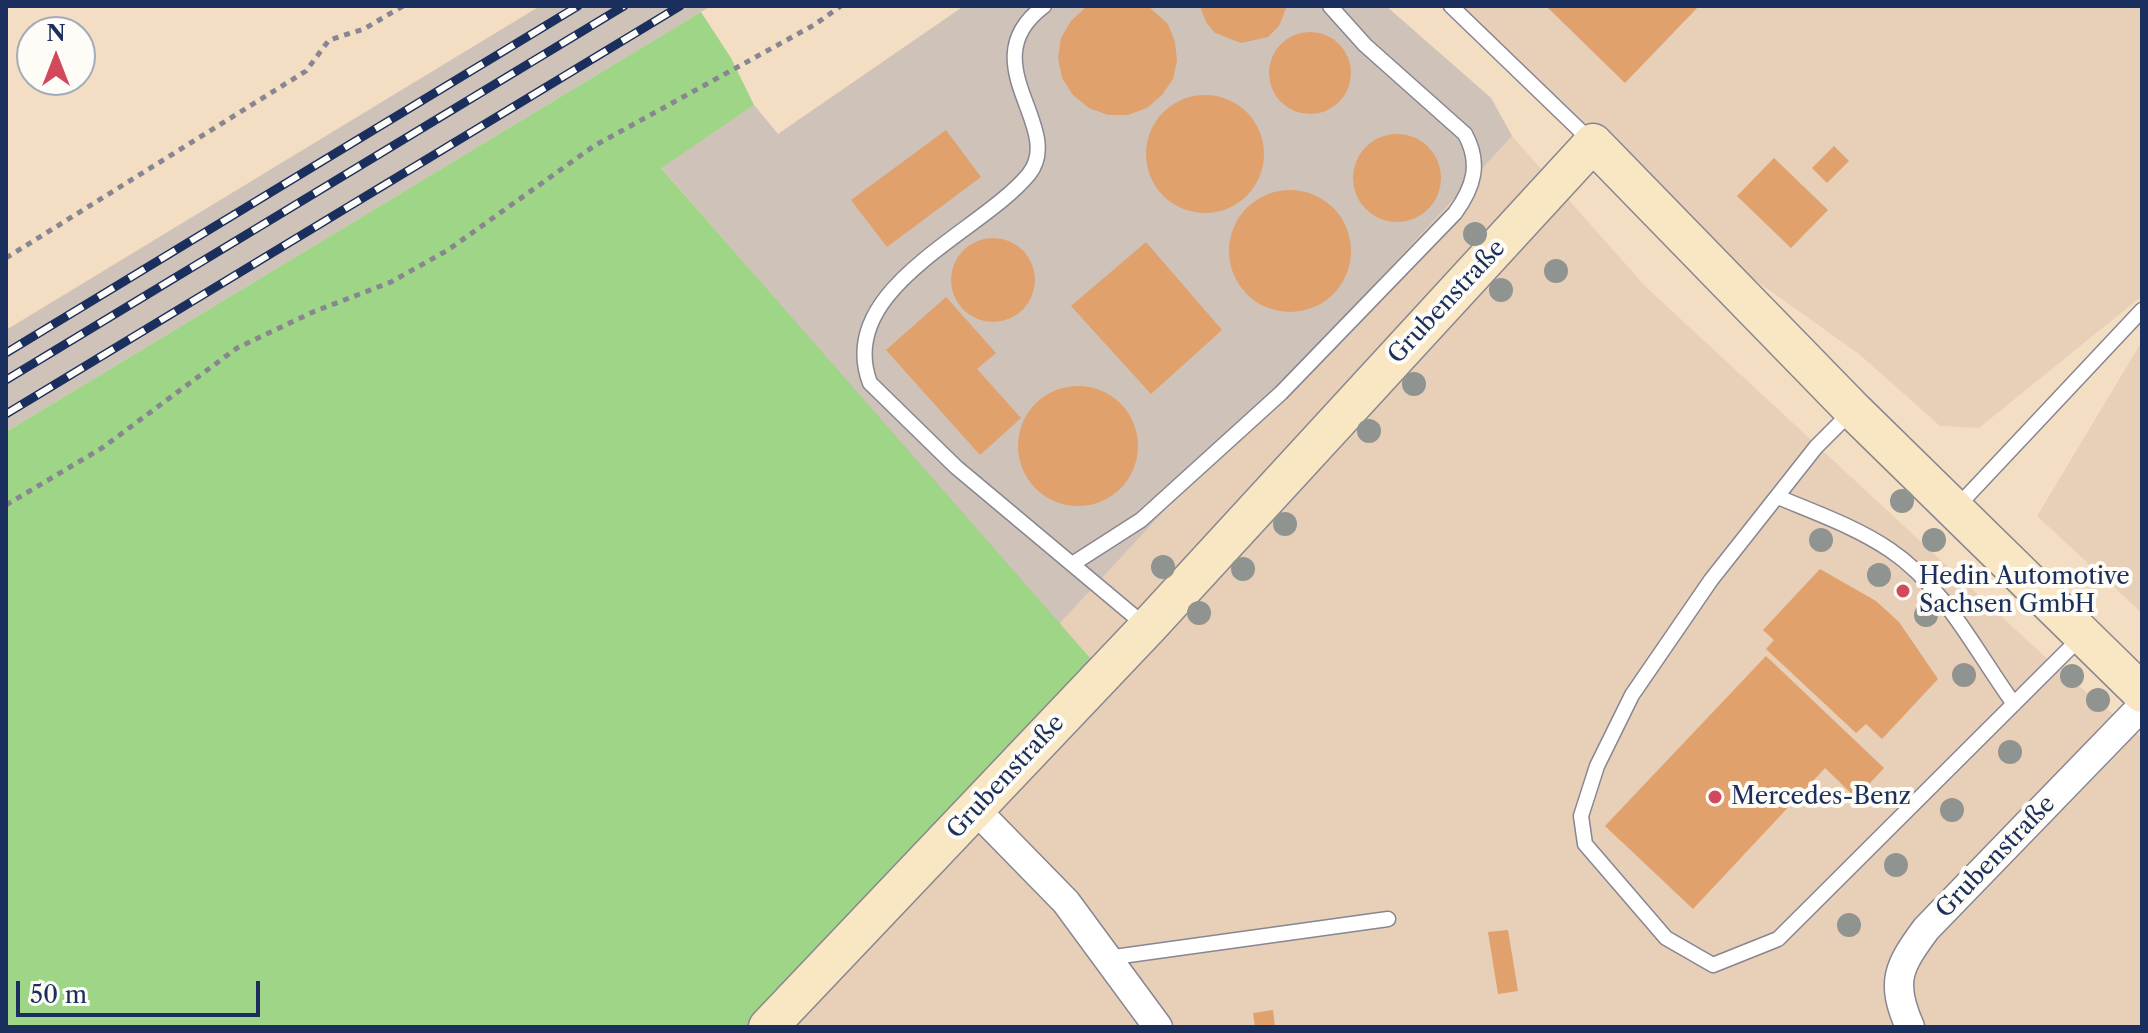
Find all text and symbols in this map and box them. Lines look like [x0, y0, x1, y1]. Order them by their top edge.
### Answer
north arrow [16, 16, 96, 96]
text: N [46, 20, 66, 47]
street label: Grubenstraße [1382, 234, 1512, 370]
place label: Hedin Automotive Sachsen GmbH [1919, 563, 2130, 619]
marker: Hedin Automotive Sachsen GmbH [1894, 582, 1912, 600]
street label: Grubenstraße [941, 709, 1071, 845]
place label: Mercedes-Benz [1731, 783, 1911, 811]
marker: Mercedes-Benz [1706, 788, 1724, 806]
street label: Grubenstraße [1931, 790, 2061, 924]
scale bar [20, 965, 264, 1015]
text: 50 m [30, 980, 87, 1009]

